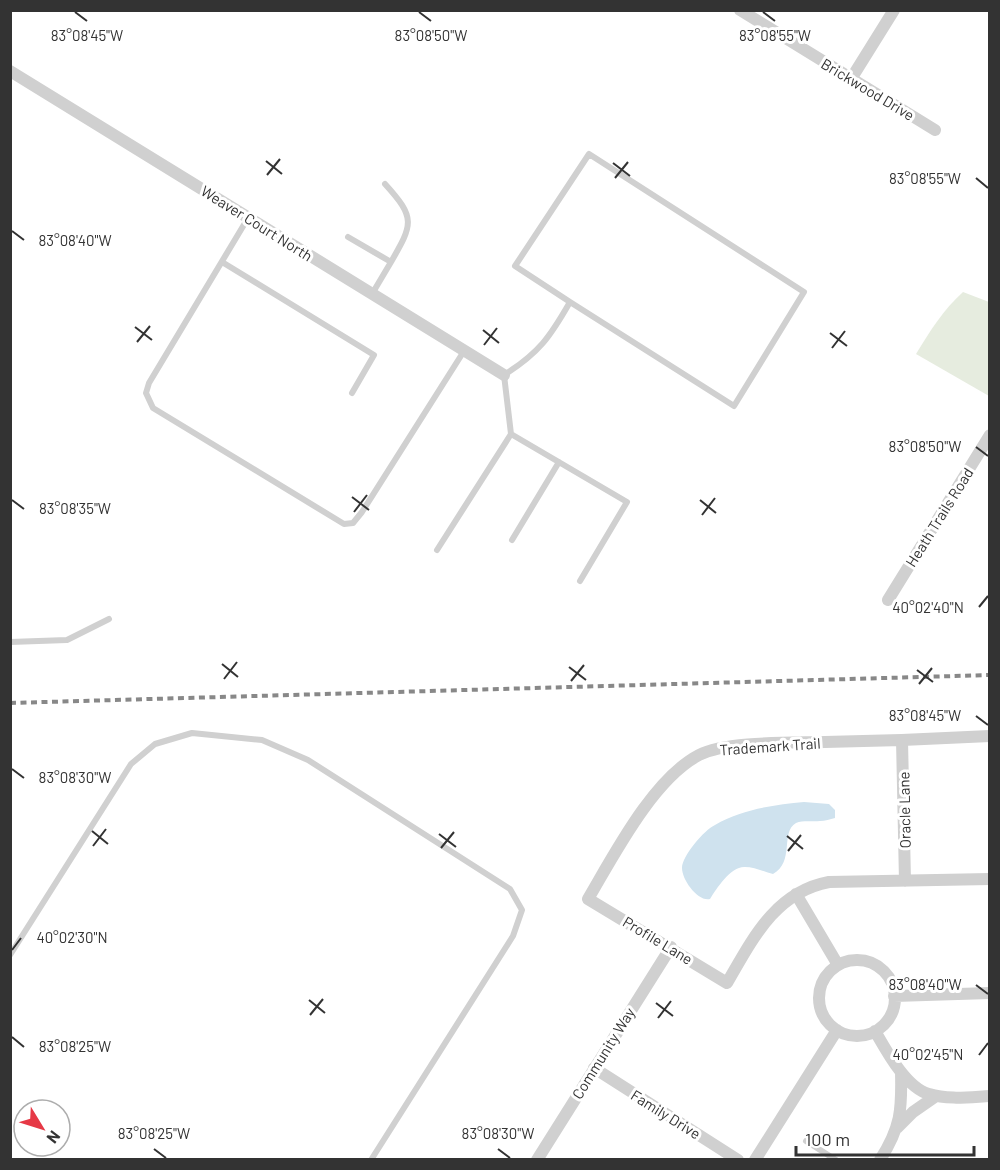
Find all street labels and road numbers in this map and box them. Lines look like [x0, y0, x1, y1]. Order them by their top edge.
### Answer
street label: Brickwood Drive [818, 54, 918, 124]
street label: Weaver Court North [198, 181, 316, 265]
street label: Heath Trails Road [901, 464, 977, 570]
street label: Trademark Trail [719, 733, 821, 759]
street label: Oracle Lane [894, 771, 914, 849]
street label: Profile Lane [620, 912, 696, 968]
street label: Community Way [568, 1004, 638, 1102]
street label: Family Drive [628, 1086, 704, 1142]

